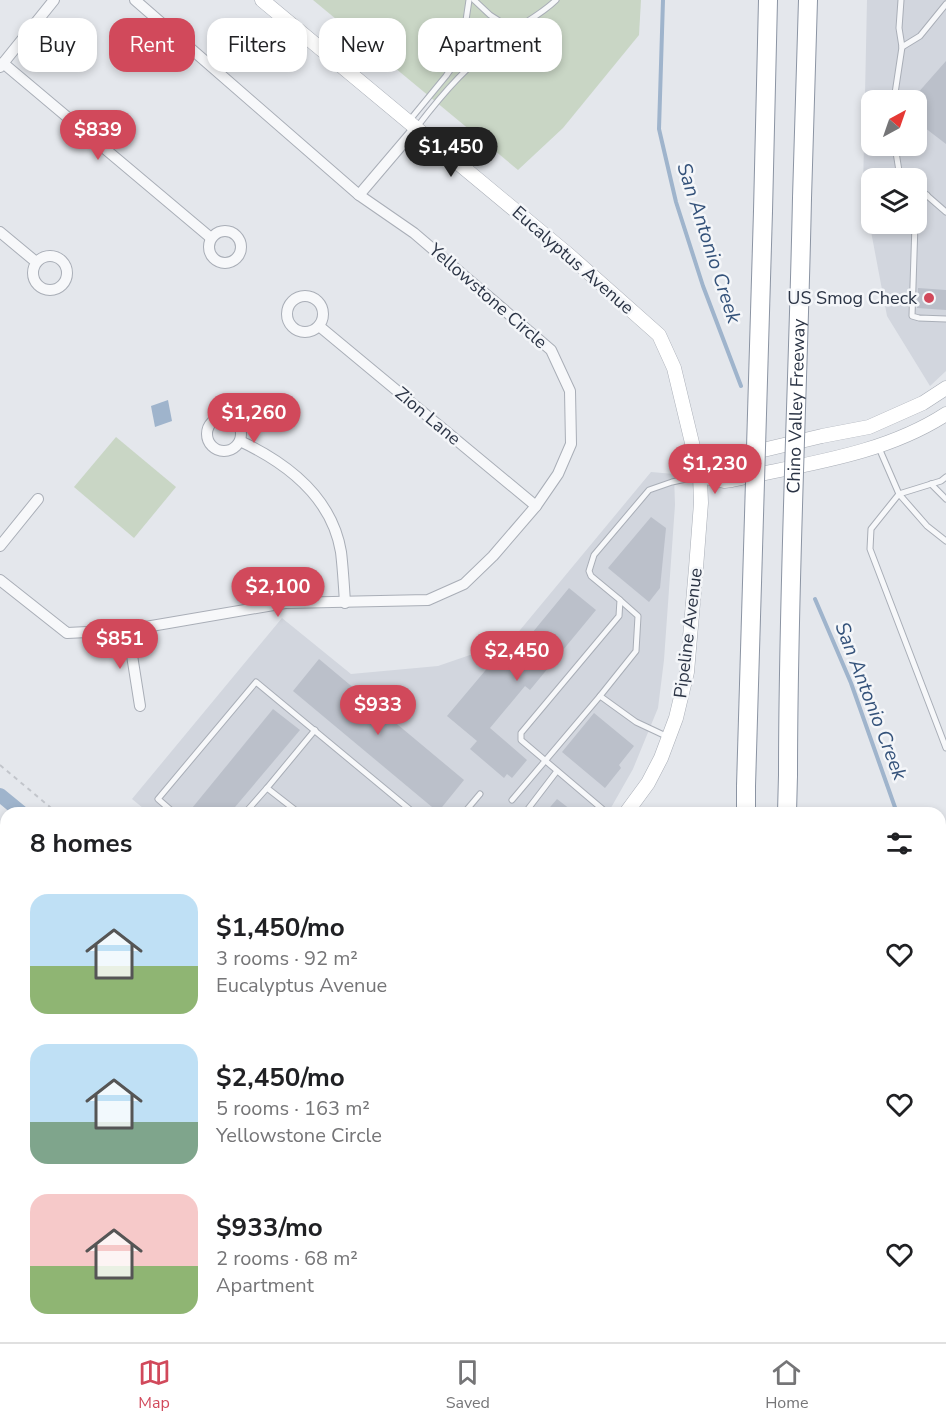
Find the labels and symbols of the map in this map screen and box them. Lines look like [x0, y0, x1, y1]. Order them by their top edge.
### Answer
north arrow [861, 90, 927, 156]
pin: $839 [62, 110, 134, 161]
pin: $1,450 [402, 127, 500, 178]
water label: San Antonio Creek [670, 159, 748, 328]
street label: Eucalyptus Avenue [507, 200, 639, 320]
street label: Yellowstone Circle [423, 237, 552, 354]
place label: US Smog Check [787, 286, 918, 310]
marker: US Smog Check [922, 291, 936, 305]
street label: Chino Valley Freeway [781, 318, 811, 494]
street label: Zion Lane [390, 381, 466, 451]
pin: $1,260 [205, 393, 303, 444]
pin: $1,230 [666, 444, 764, 495]
pin: $2,100 [229, 567, 327, 618]
street label: Pipeline Avenue [668, 567, 708, 699]
water label: San Antonio Creek [828, 618, 914, 785]
pin: $851 [84, 619, 156, 670]
pin: $2,450 [468, 631, 566, 682]
pin: $933 [342, 685, 414, 736]

